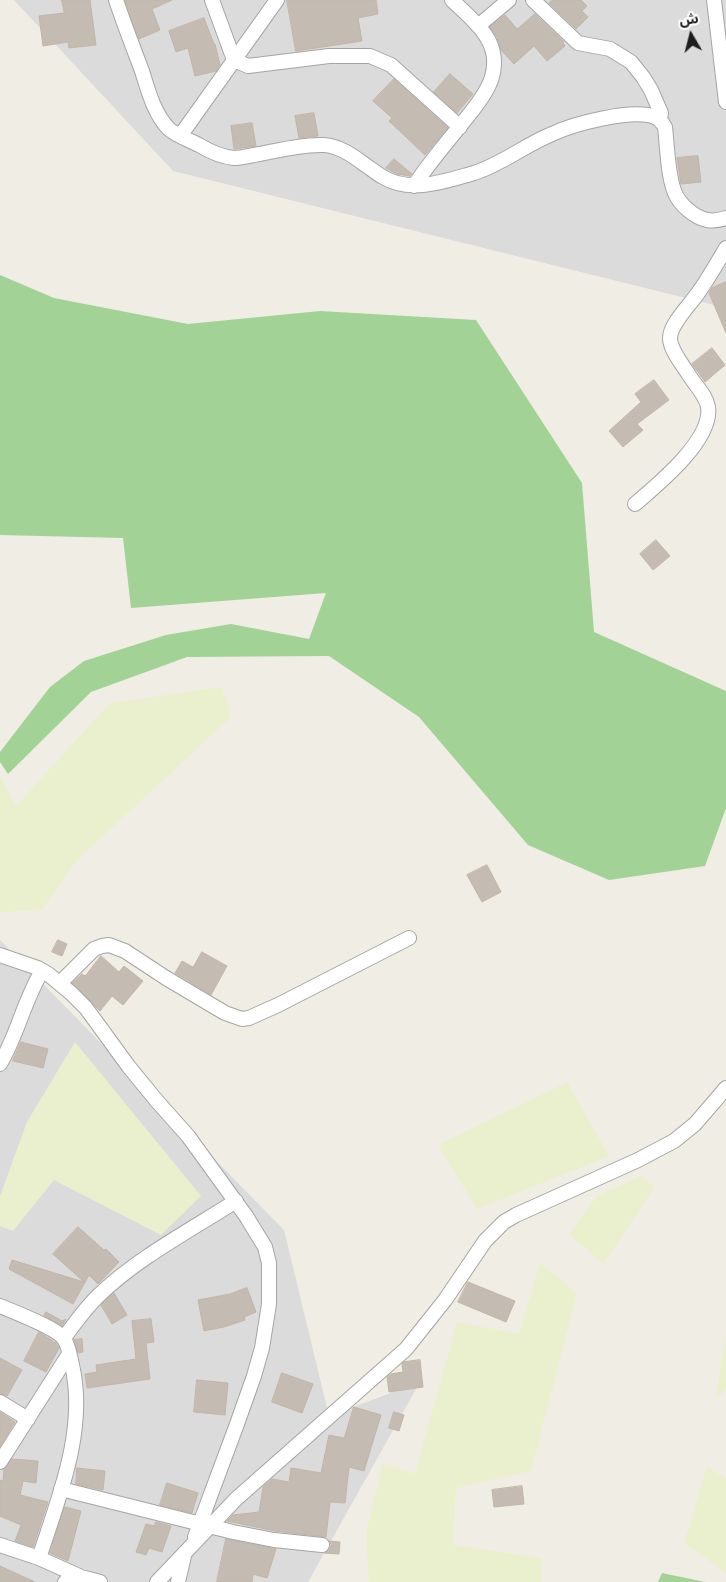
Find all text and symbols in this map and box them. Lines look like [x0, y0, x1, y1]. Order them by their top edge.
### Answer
north arrow [666, 10, 716, 60]
text: ش [678, 10, 700, 29]

